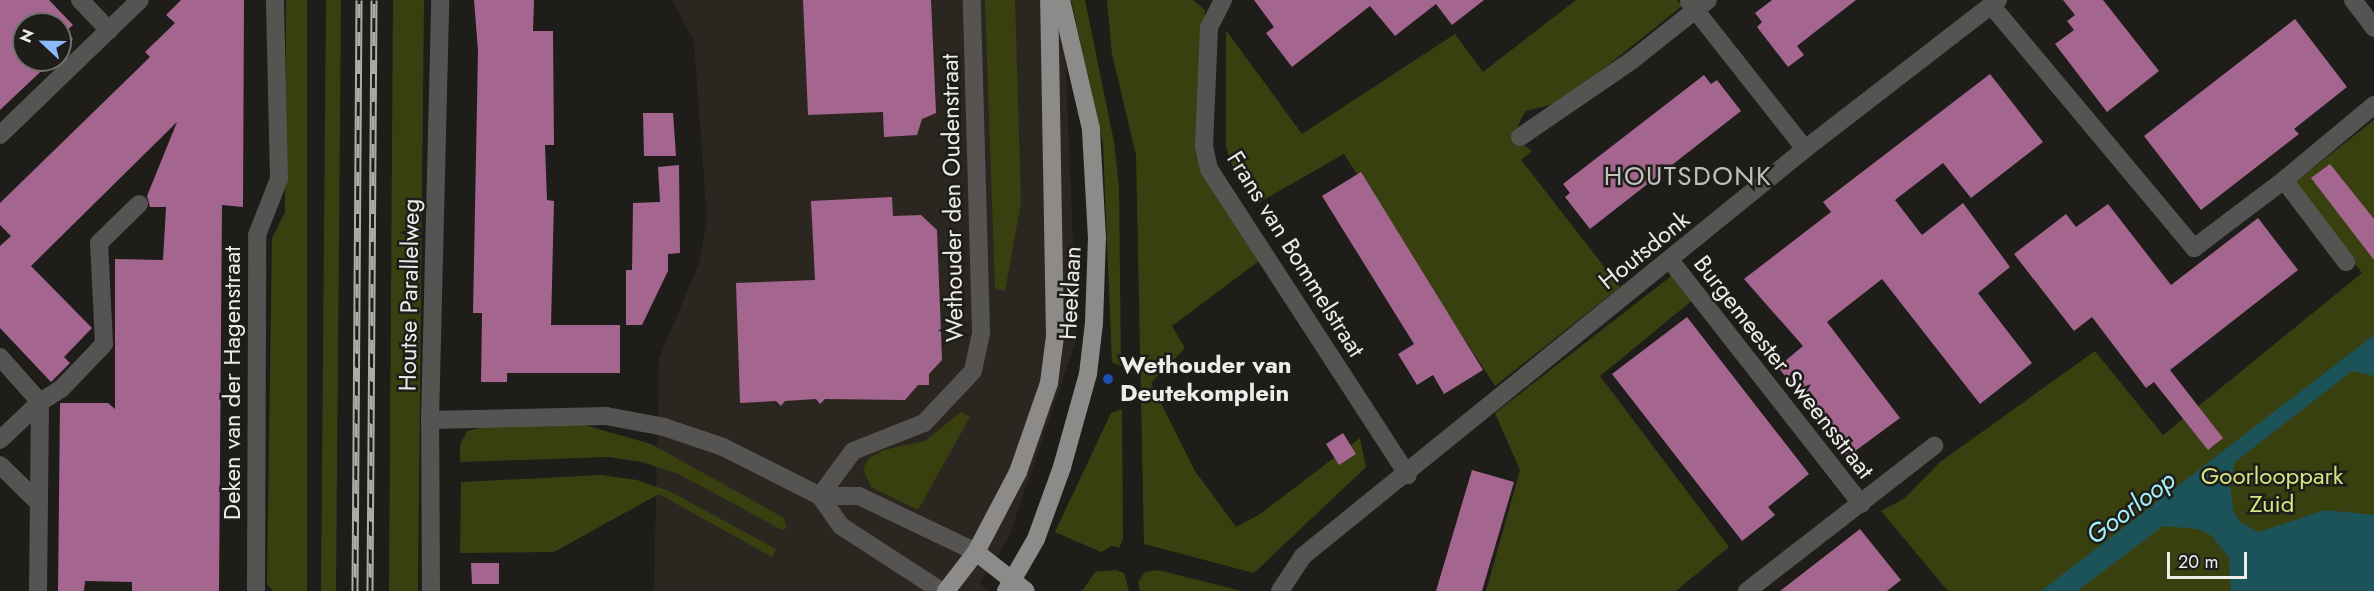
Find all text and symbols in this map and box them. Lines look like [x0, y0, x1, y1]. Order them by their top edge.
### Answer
north arrow [12, 12, 72, 72]
text: N [14, 26, 40, 46]
street label: Wethouder den Oudenstraat [935, 54, 969, 342]
street label: Frans van Bommelstraat [1221, 146, 1371, 362]
district label: HOUTSDONK [1604, 161, 1772, 193]
street label: Houtse Parallelweg [393, 198, 425, 392]
street label: Houtsdonk [1593, 205, 1695, 295]
street label: Heeklaan [1053, 245, 1087, 341]
street label: Deken van der Hagenstraat [218, 246, 246, 520]
street label: Burgemeester Sweensstraat [1688, 250, 1880, 484]
place label: Wethouder van Deutekomplein [1120, 351, 1292, 407]
marker: Wethouder van Deutekomplein [1101, 372, 1115, 386]
park label: Goorlooppark Zuid [2201, 462, 2343, 518]
water label: Goorloop [2080, 464, 2182, 552]
scale bar [2170, 540, 2250, 578]
text: 20 m [2178, 549, 2218, 575]

